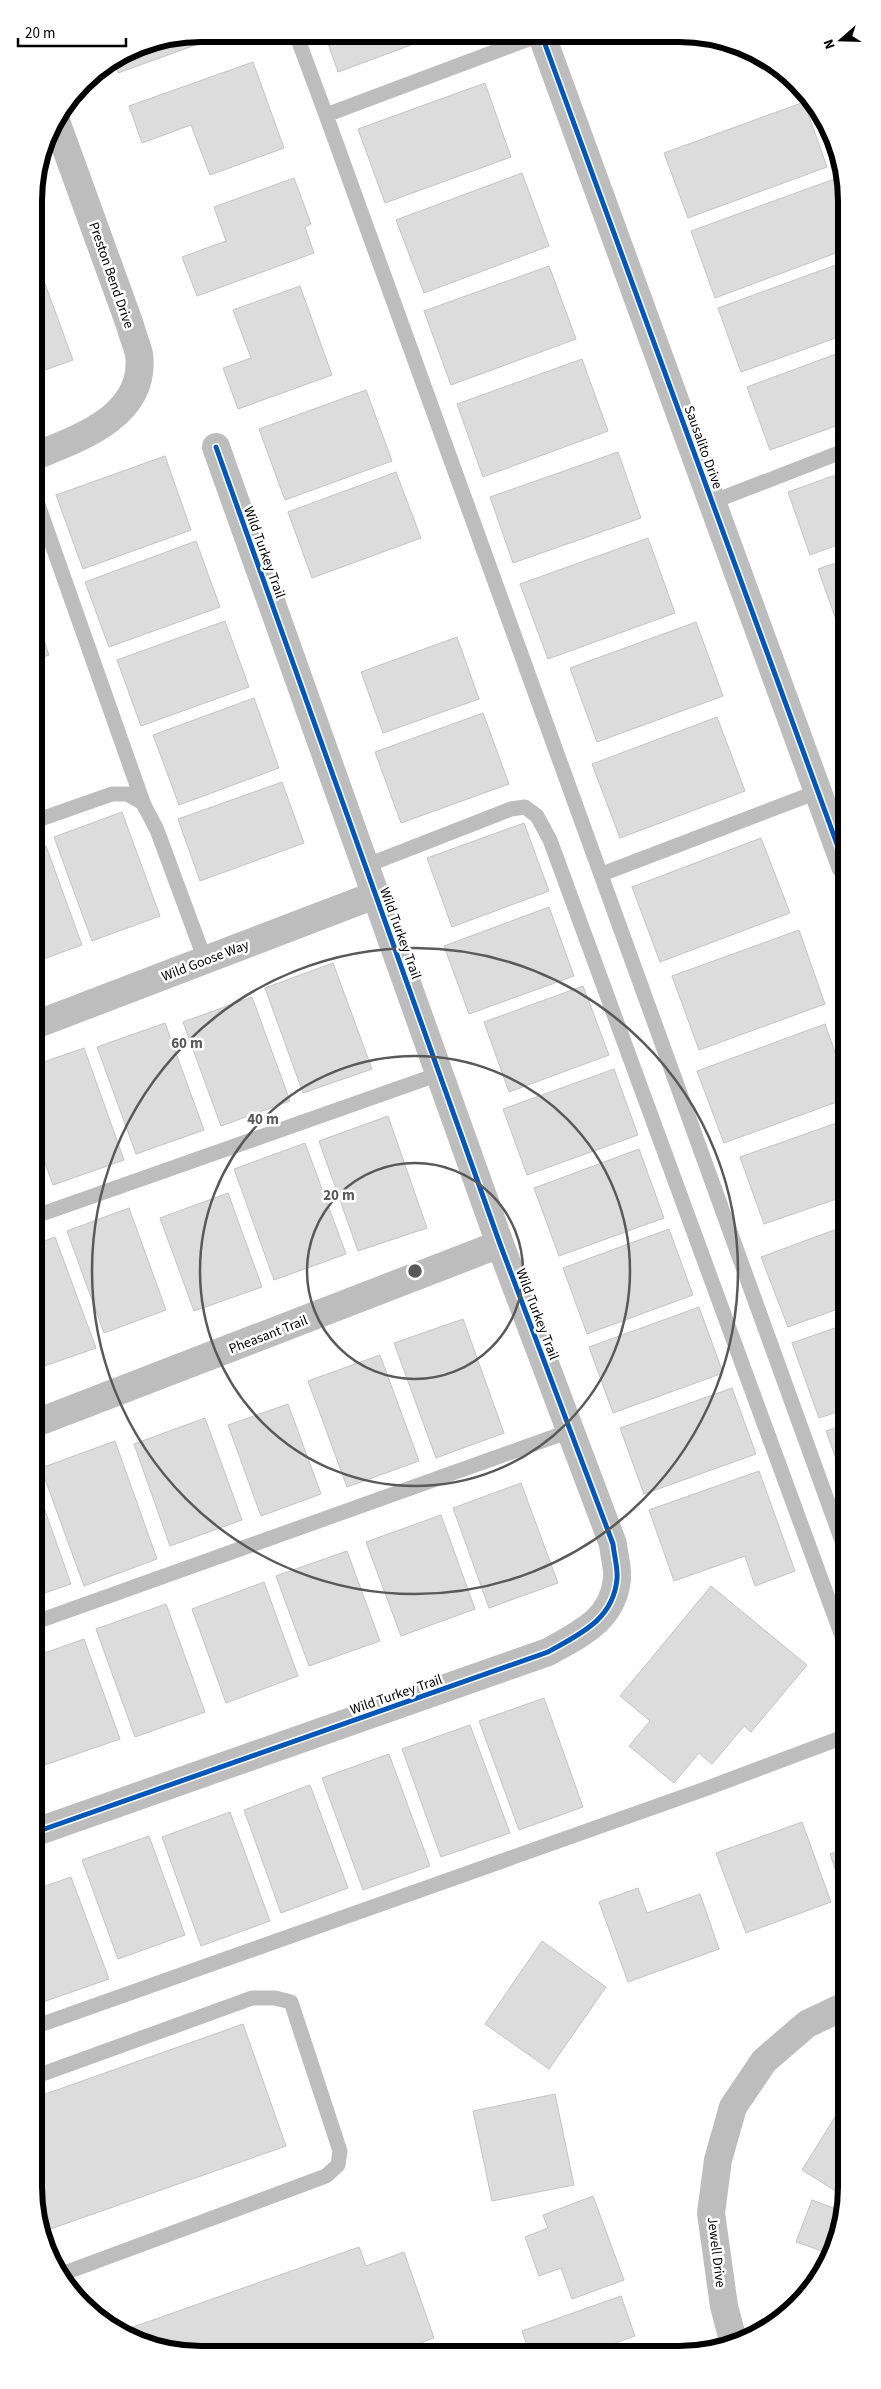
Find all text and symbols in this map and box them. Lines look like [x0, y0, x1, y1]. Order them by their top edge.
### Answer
scale bar [18, 15, 125, 47]
north arrow [816, 15, 866, 65]
text: 20 m [25, 23, 55, 44]
text: N [819, 36, 841, 52]
street label: Preston Bend Drive [83, 219, 139, 331]
street label: Sausalito Drive [679, 403, 727, 492]
street label: Wild Turkey Trail [238, 504, 290, 601]
street label: Wild Turkey Trail [374, 885, 426, 982]
street label: Wild Goose Way [159, 935, 252, 987]
text: 60 m [171, 1033, 203, 1054]
text: 40 m [247, 1109, 279, 1130]
text: 20 m [323, 1185, 355, 1206]
centre of rings [406, 1262, 424, 1280]
street label: Wild Turkey Trail [510, 1266, 564, 1363]
street label: Pheasant Trail [226, 1311, 311, 1359]
street label: Wild Turkey Trail [347, 1670, 446, 1720]
street label: Jewell Drive [702, 2216, 730, 2289]

